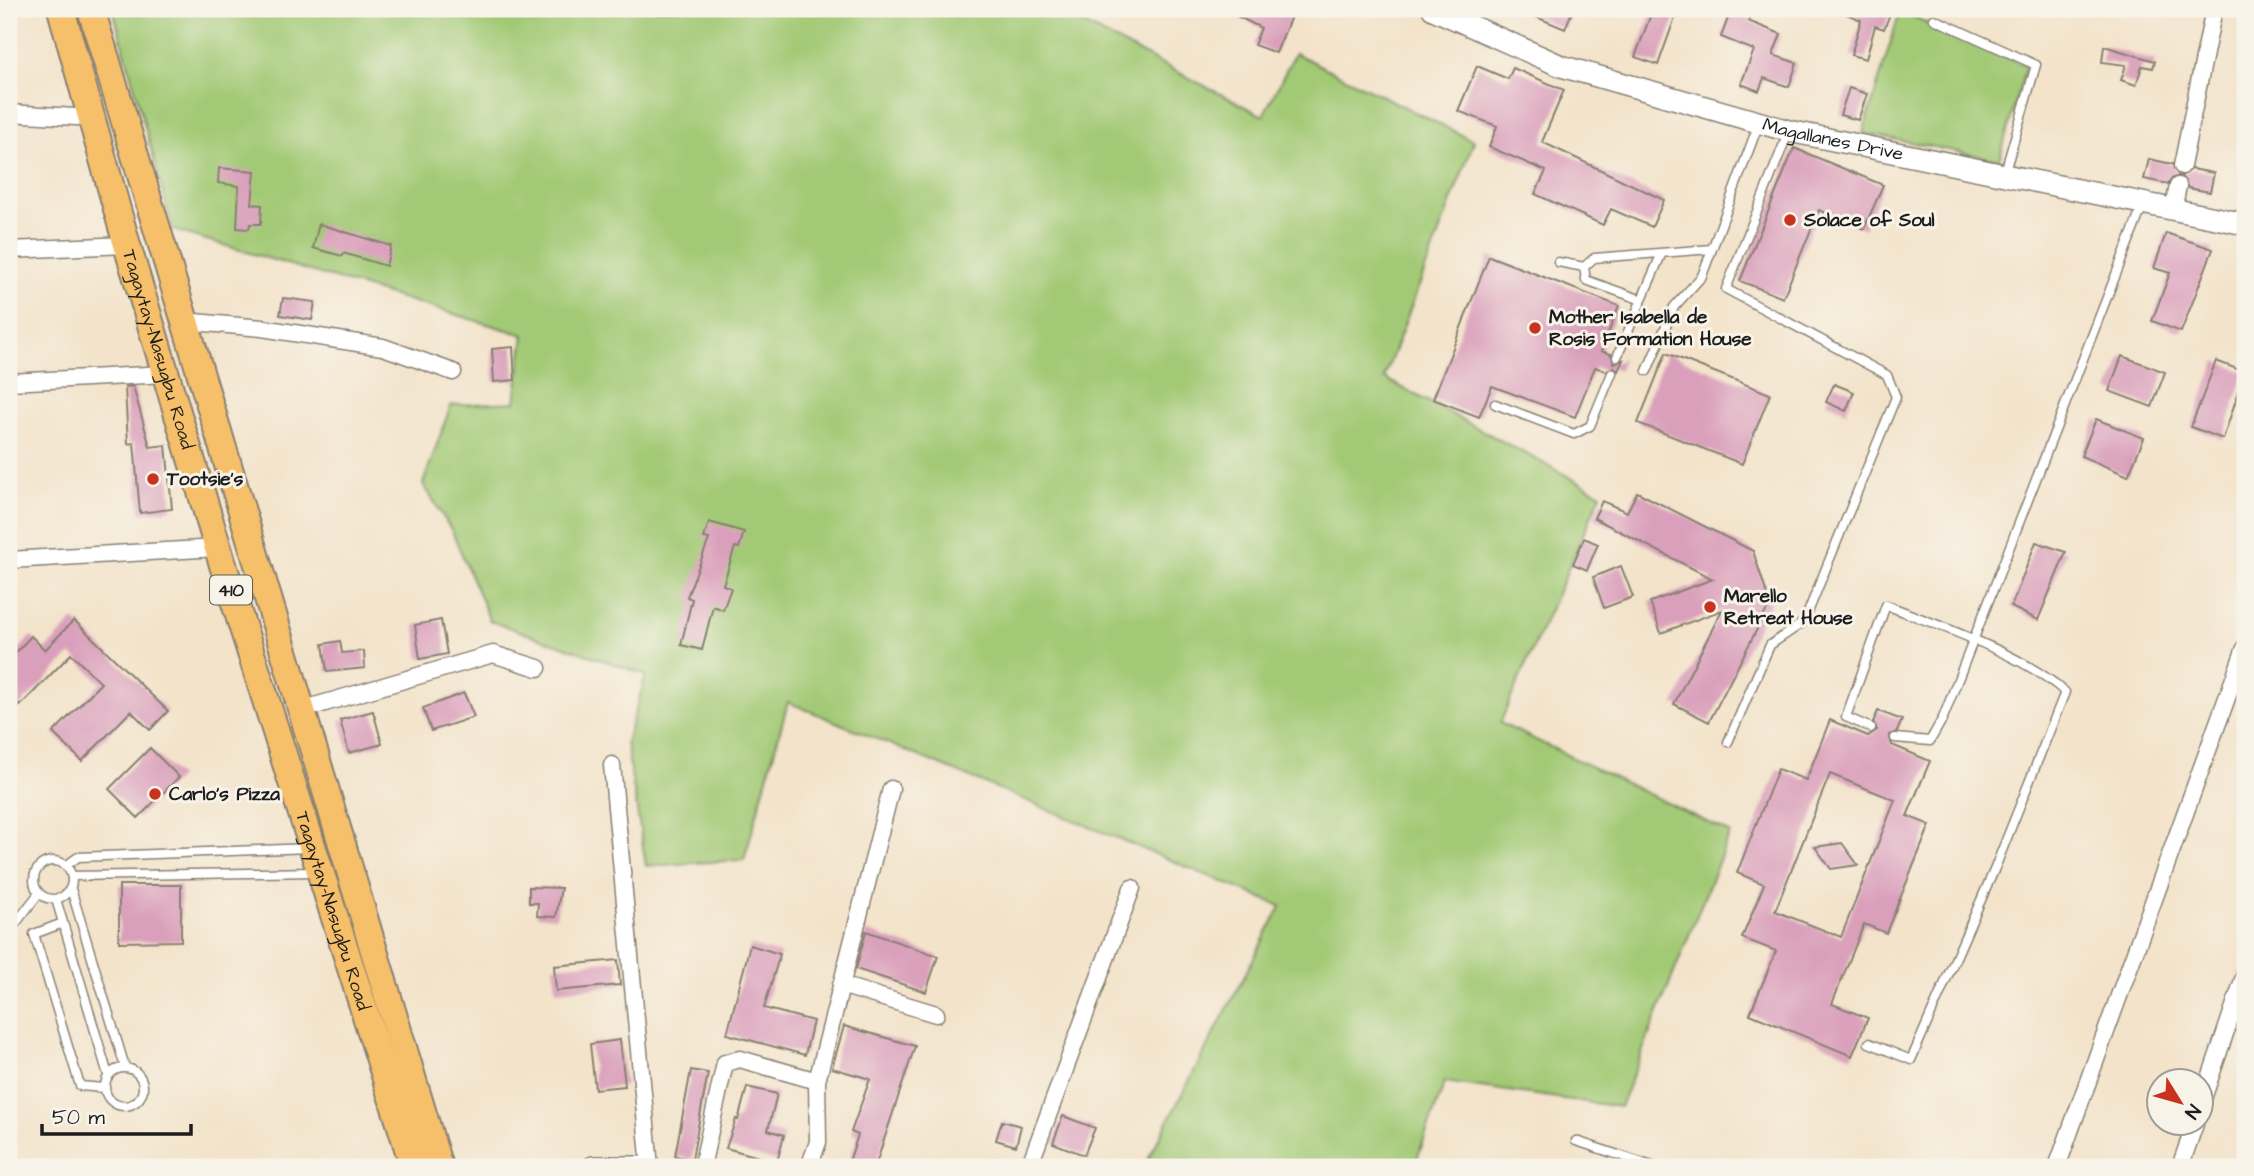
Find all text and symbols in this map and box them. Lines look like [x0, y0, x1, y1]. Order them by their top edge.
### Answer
street label: Magallanes Drive [1759, 111, 1906, 167]
place label: Solace of Soul [1803, 207, 1935, 234]
marker: Solace of Soul [1782, 212, 1798, 228]
street label: Tagaytay-Nasugbu Road [116, 246, 201, 453]
place label: Mother Isabella de Rosis Formation House [1549, 304, 1752, 353]
marker: Mother Isabella de Rosis Formation House [1527, 320, 1543, 336]
place label: Tootsie's [166, 466, 244, 493]
marker: Tootsie's [145, 471, 161, 487]
road number: 410 [210, 576, 252, 604]
place label: Marello Retreat House [1724, 583, 1854, 632]
marker: Marello Retreat House [1702, 599, 1718, 615]
place label: Carlo's Pizza [169, 781, 280, 808]
marker: Carlo's Pizza [147, 786, 163, 802]
street label: Tagaytay-Nasugbu Road [289, 808, 377, 1014]
north arrow [2146, 1068, 2216, 1138]
scale bar [42, 1092, 191, 1136]
text: N [2178, 1098, 2207, 1124]
text: 50 m [52, 1103, 106, 1132]

